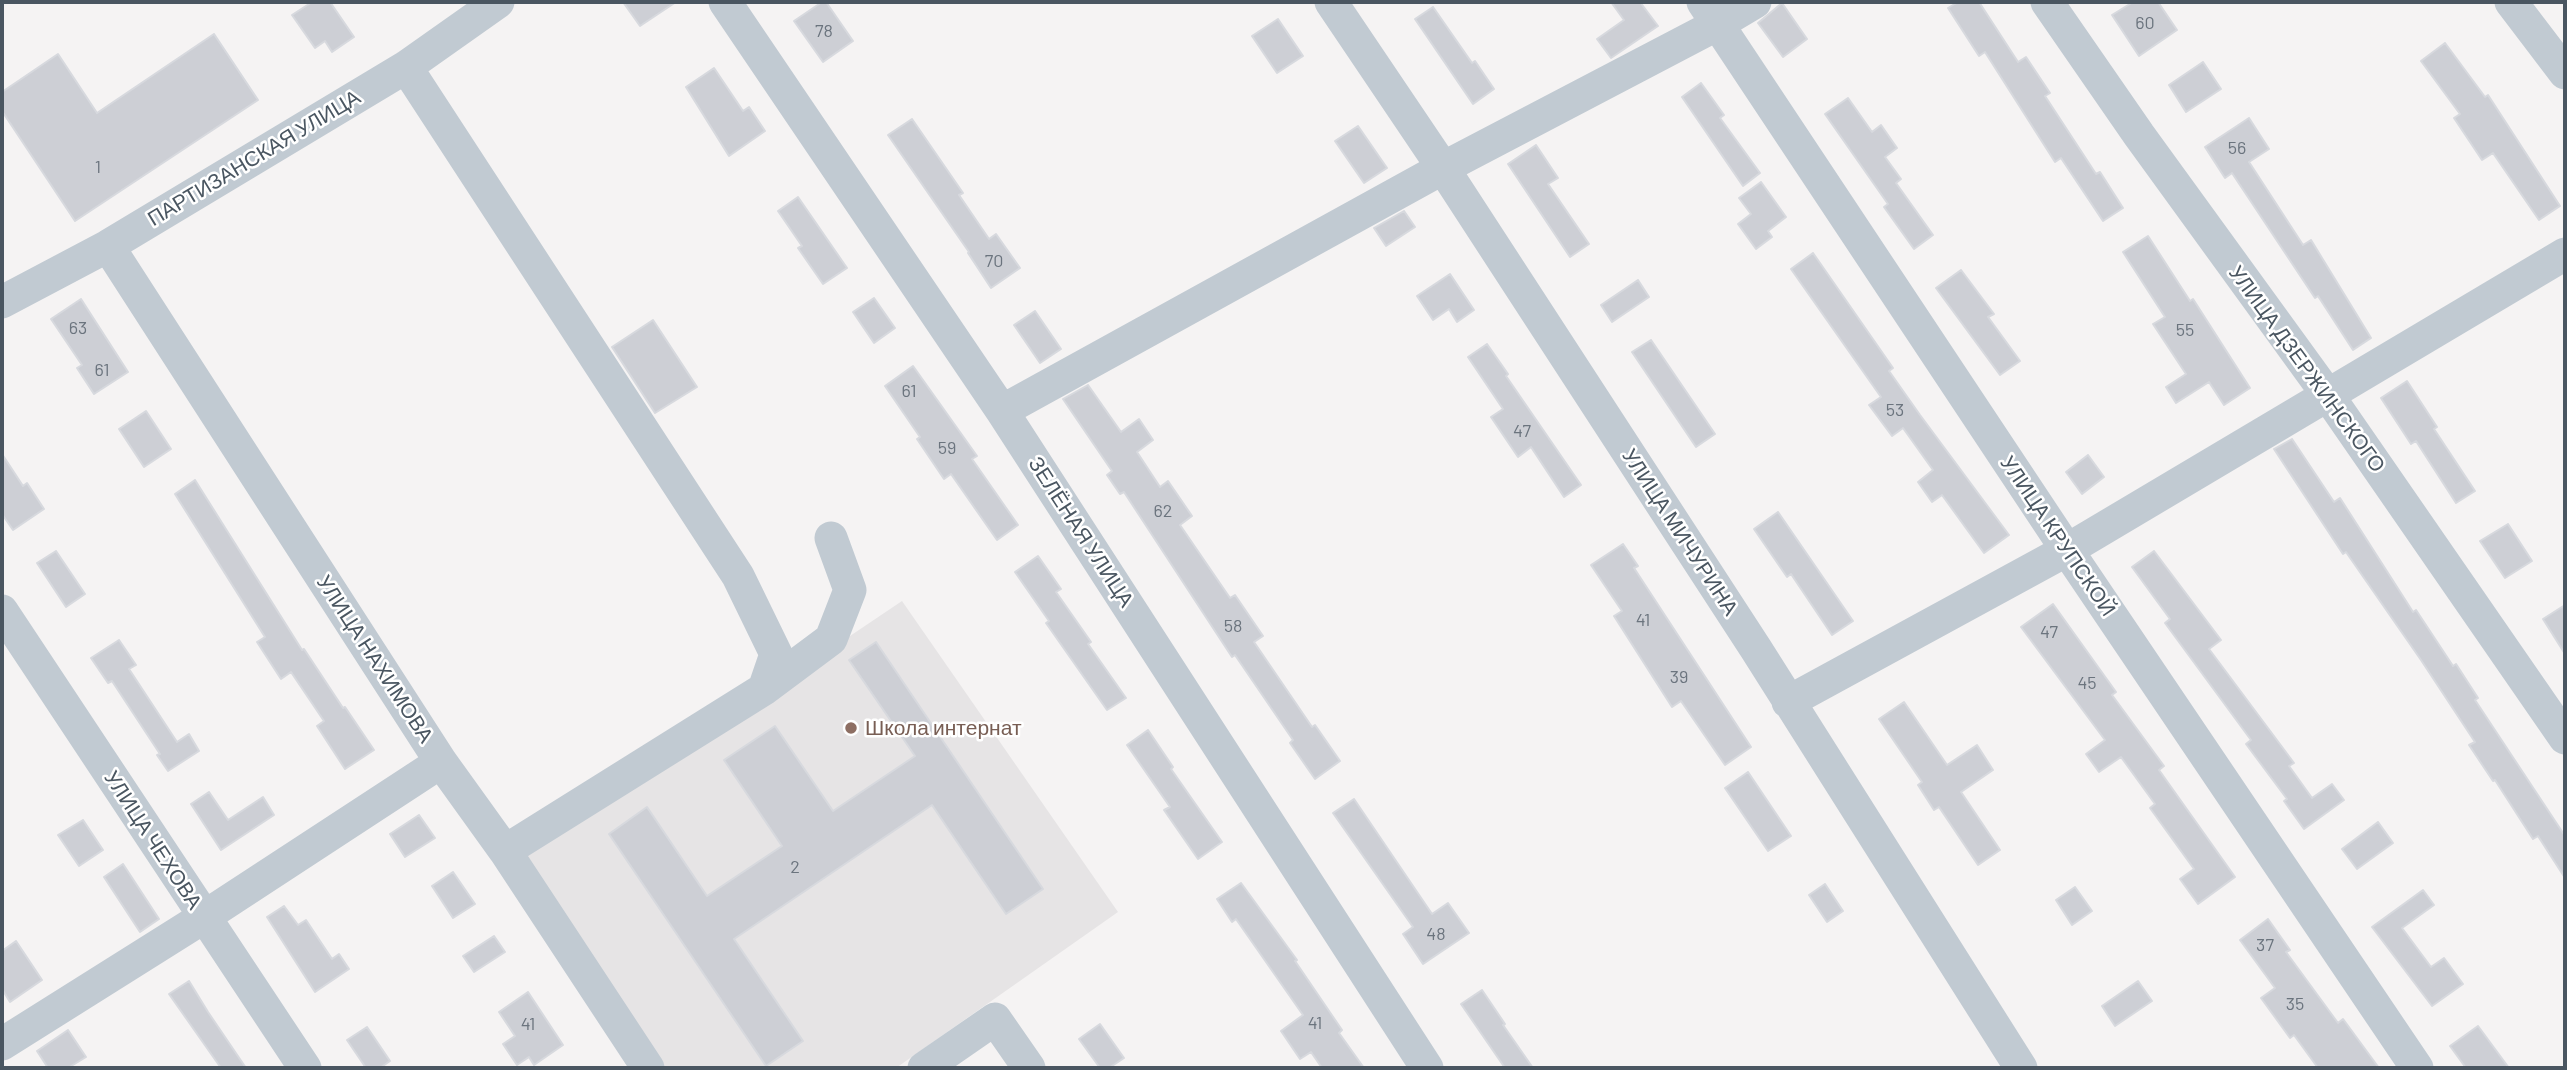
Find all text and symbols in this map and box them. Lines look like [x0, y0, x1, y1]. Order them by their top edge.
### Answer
house number: 60 [2135, 12, 2155, 34]
house number: 78 [815, 20, 833, 42]
street label: ПАРТИЗАНСКАЯ УЛИЦА [143, 84, 365, 232]
house number: 56 [2228, 137, 2246, 159]
house number: 1 [95, 156, 101, 178]
house number: 70 [985, 250, 1003, 272]
street label: УЛИЦА ДЗЕРЖИНСКОГО [2223, 261, 2391, 477]
house number: 63 [69, 317, 87, 339]
house number: 55 [2176, 319, 2194, 341]
house number: 61 [94, 359, 110, 381]
house number: 61 [901, 380, 917, 402]
house number: 53 [1886, 399, 1904, 421]
house number: 47 [1513, 420, 1531, 442]
house number: 59 [938, 437, 956, 459]
street label: УЛИЦА МИЧУРИНА [1617, 444, 1743, 620]
street label: УЛИЦА КРУПСКОЙ [1995, 451, 2121, 621]
street label: ЗЕЛЁНАЯ УЛИЦА [1023, 452, 1139, 612]
house number: 62 [1154, 500, 1172, 522]
street label: УЛИЦА НАХИМОВА [311, 571, 439, 747]
house number: 41 [1636, 609, 1650, 631]
house number: 58 [1224, 615, 1242, 637]
house number: 47 [2040, 621, 2058, 643]
house number: 39 [1670, 666, 1688, 688]
house number: 45 [2077, 672, 2097, 694]
place label: Школа интернат [865, 715, 1022, 741]
marker: Школа интернат [843, 720, 859, 736]
street label: УЛИЦА ЧЕХОВА [99, 766, 207, 914]
house number: 2 [790, 856, 800, 878]
house number: 48 [1426, 923, 1446, 945]
house number: 37 [2256, 934, 2274, 956]
house number: 35 [2286, 993, 2304, 1015]
house number: 41 [1308, 1012, 1322, 1034]
house number: 41 [521, 1013, 535, 1035]

